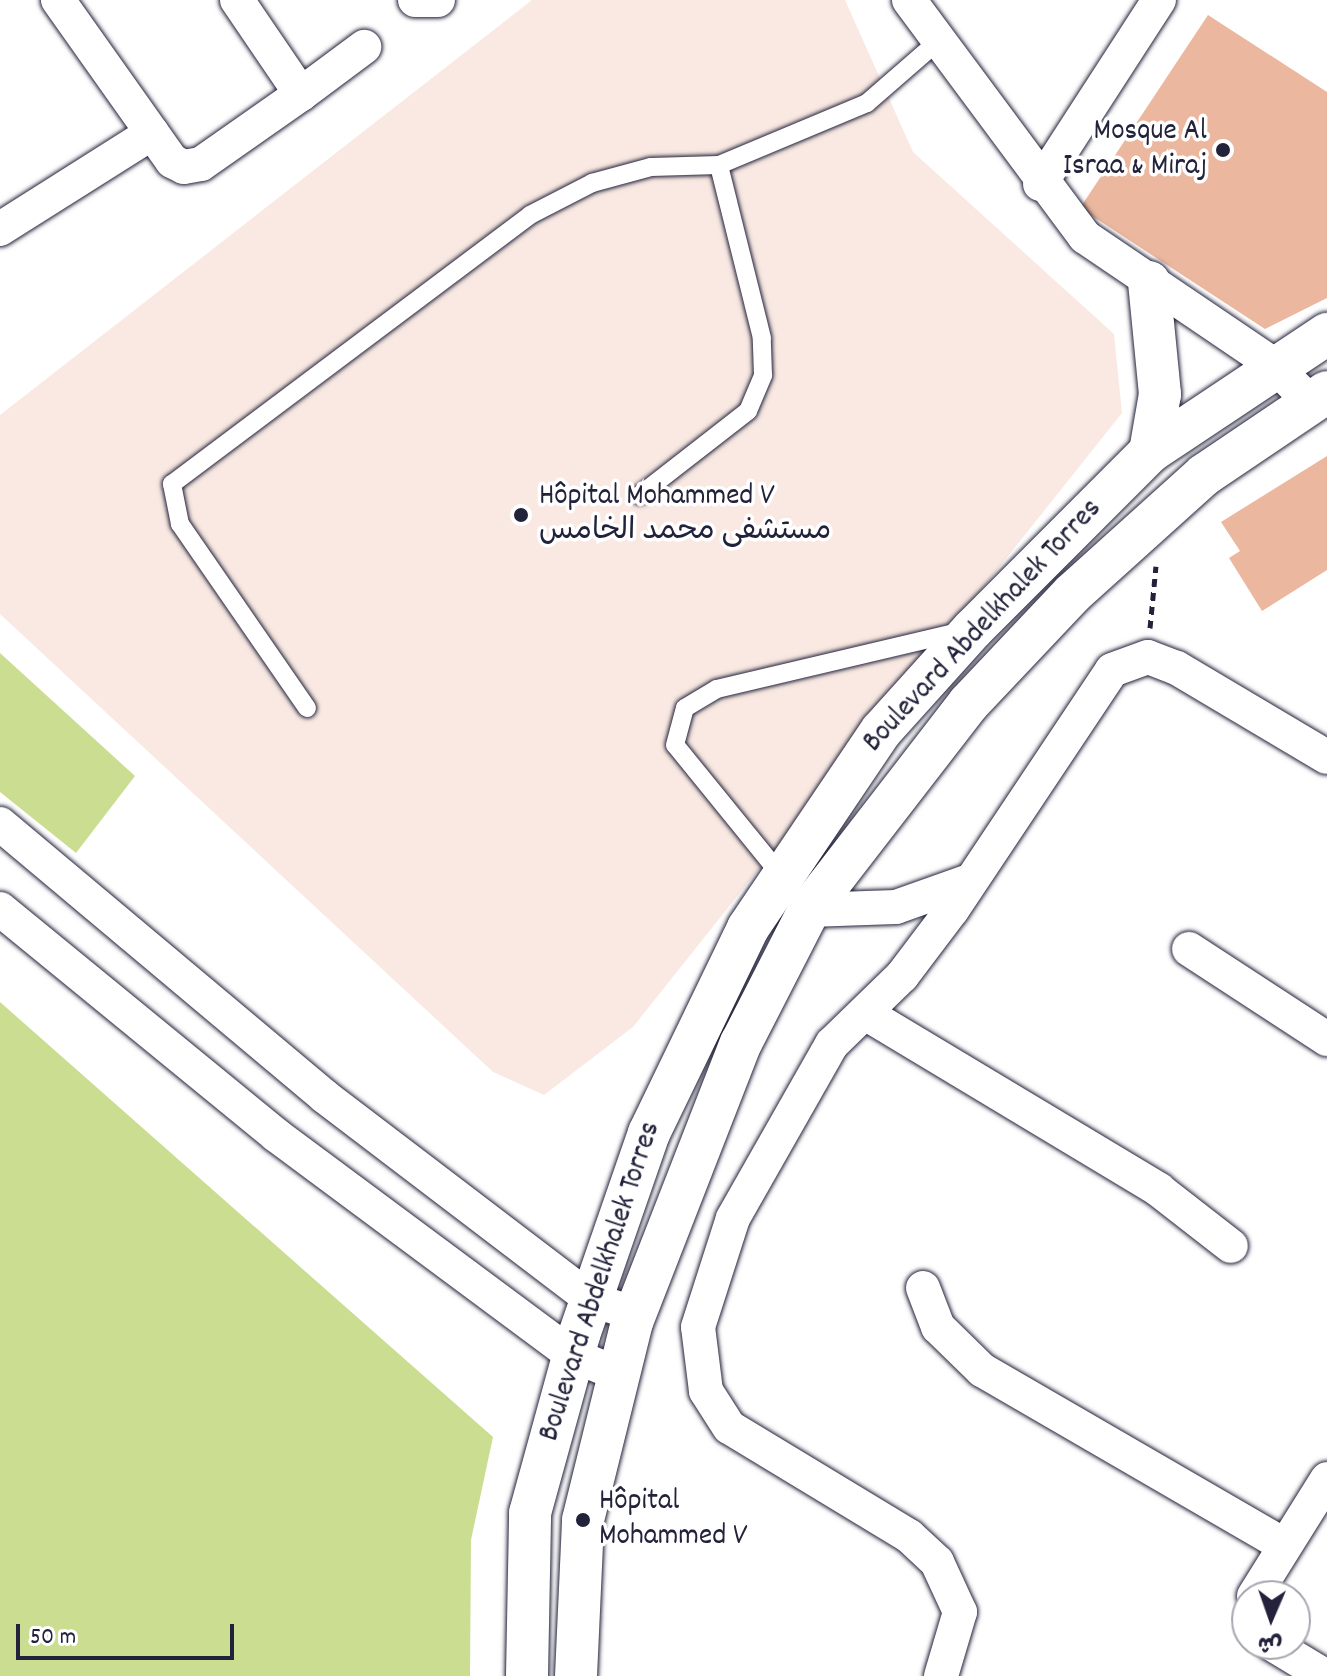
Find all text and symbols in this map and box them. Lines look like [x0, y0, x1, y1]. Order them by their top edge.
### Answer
place label: Mosque Al Israa & Miraj [1063, 115, 1207, 186]
marker: Mosque Al Israa & Miraj [1214, 141, 1232, 159]
place label: Hôpital Mohammed V مستشفى محمد الخامس [539, 480, 831, 550]
street label: Boulevard Abdelkhalek Torres [857, 493, 1111, 761]
marker: Hôpital Mohammed V مستشفى محمد الخامس [510, 504, 532, 526]
street label: Boulevard Abdelkhalek Torres [533, 1118, 671, 1446]
place label: Hôpital Mohammed V [599, 1485, 748, 1556]
marker: Hôpital Mohammed V [574, 1511, 592, 1529]
north arrow [1231, 1580, 1311, 1660]
scale bar [20, 1608, 238, 1658]
text: 50 m [30, 1621, 76, 1655]
text: ش [1258, 1627, 1283, 1658]

